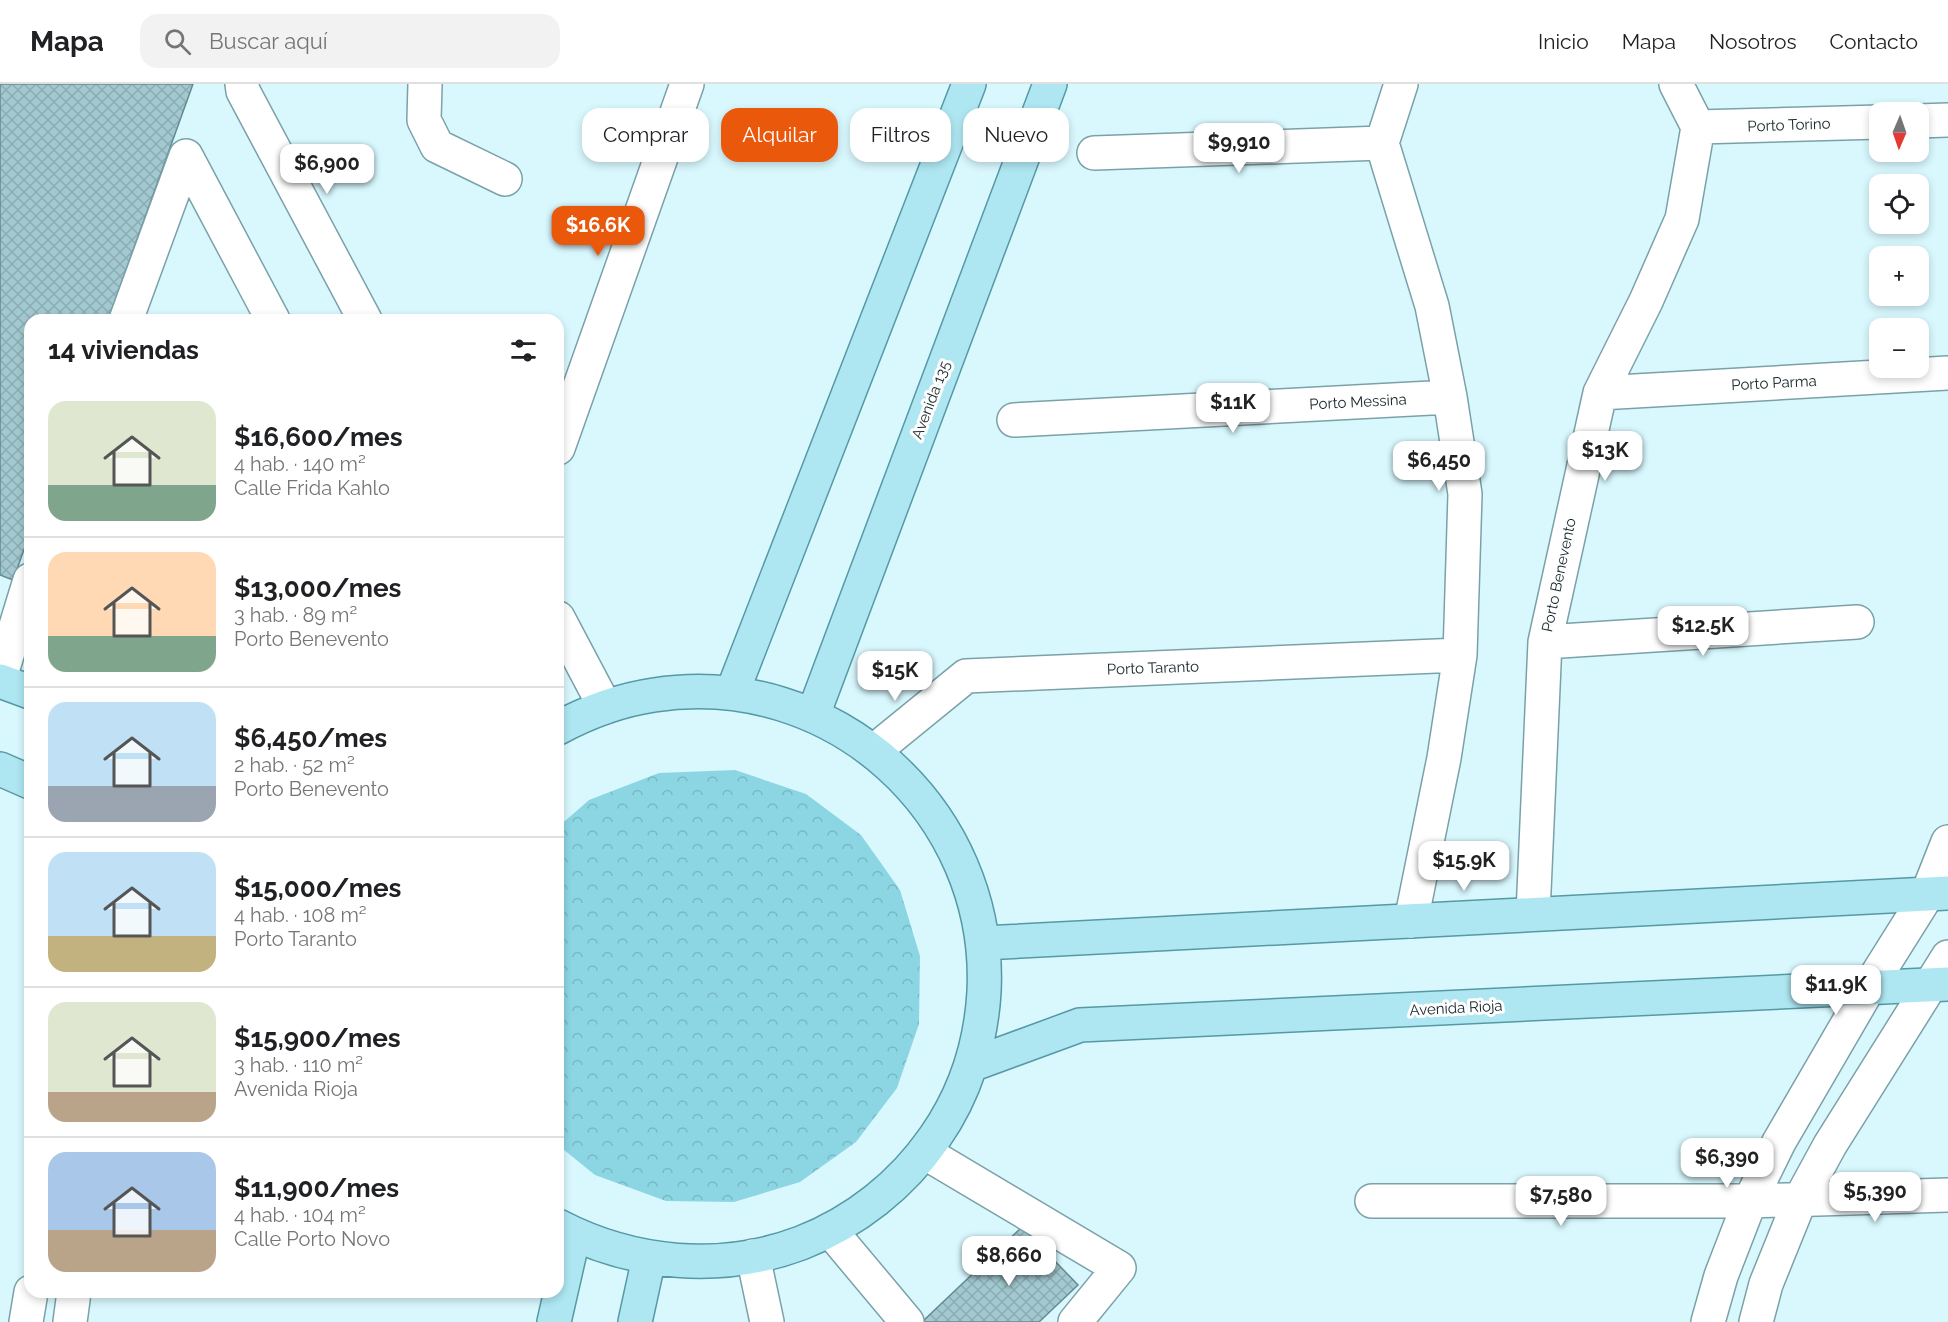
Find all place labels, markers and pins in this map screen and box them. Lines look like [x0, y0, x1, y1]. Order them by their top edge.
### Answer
pin: $9,910 [1190, 123, 1288, 174]
pin: $6,900 [278, 144, 376, 195]
pin: $16.6K [549, 206, 647, 257]
pin: $11K [1197, 383, 1269, 434]
pin: $13K [1569, 431, 1641, 482]
pin: $6,450 [1390, 441, 1488, 492]
pin: $12.5K [1654, 606, 1752, 657]
pin: $15K [859, 651, 931, 702]
pin: $15.9K [1415, 841, 1513, 892]
pin: $11.9K [1787, 965, 1885, 1016]
pin: $6,390 [1678, 1138, 1776, 1189]
pin: $5,390 [1826, 1172, 1924, 1223]
pin: $7,580 [1512, 1176, 1610, 1227]
pin: $8,660 [960, 1236, 1058, 1287]

